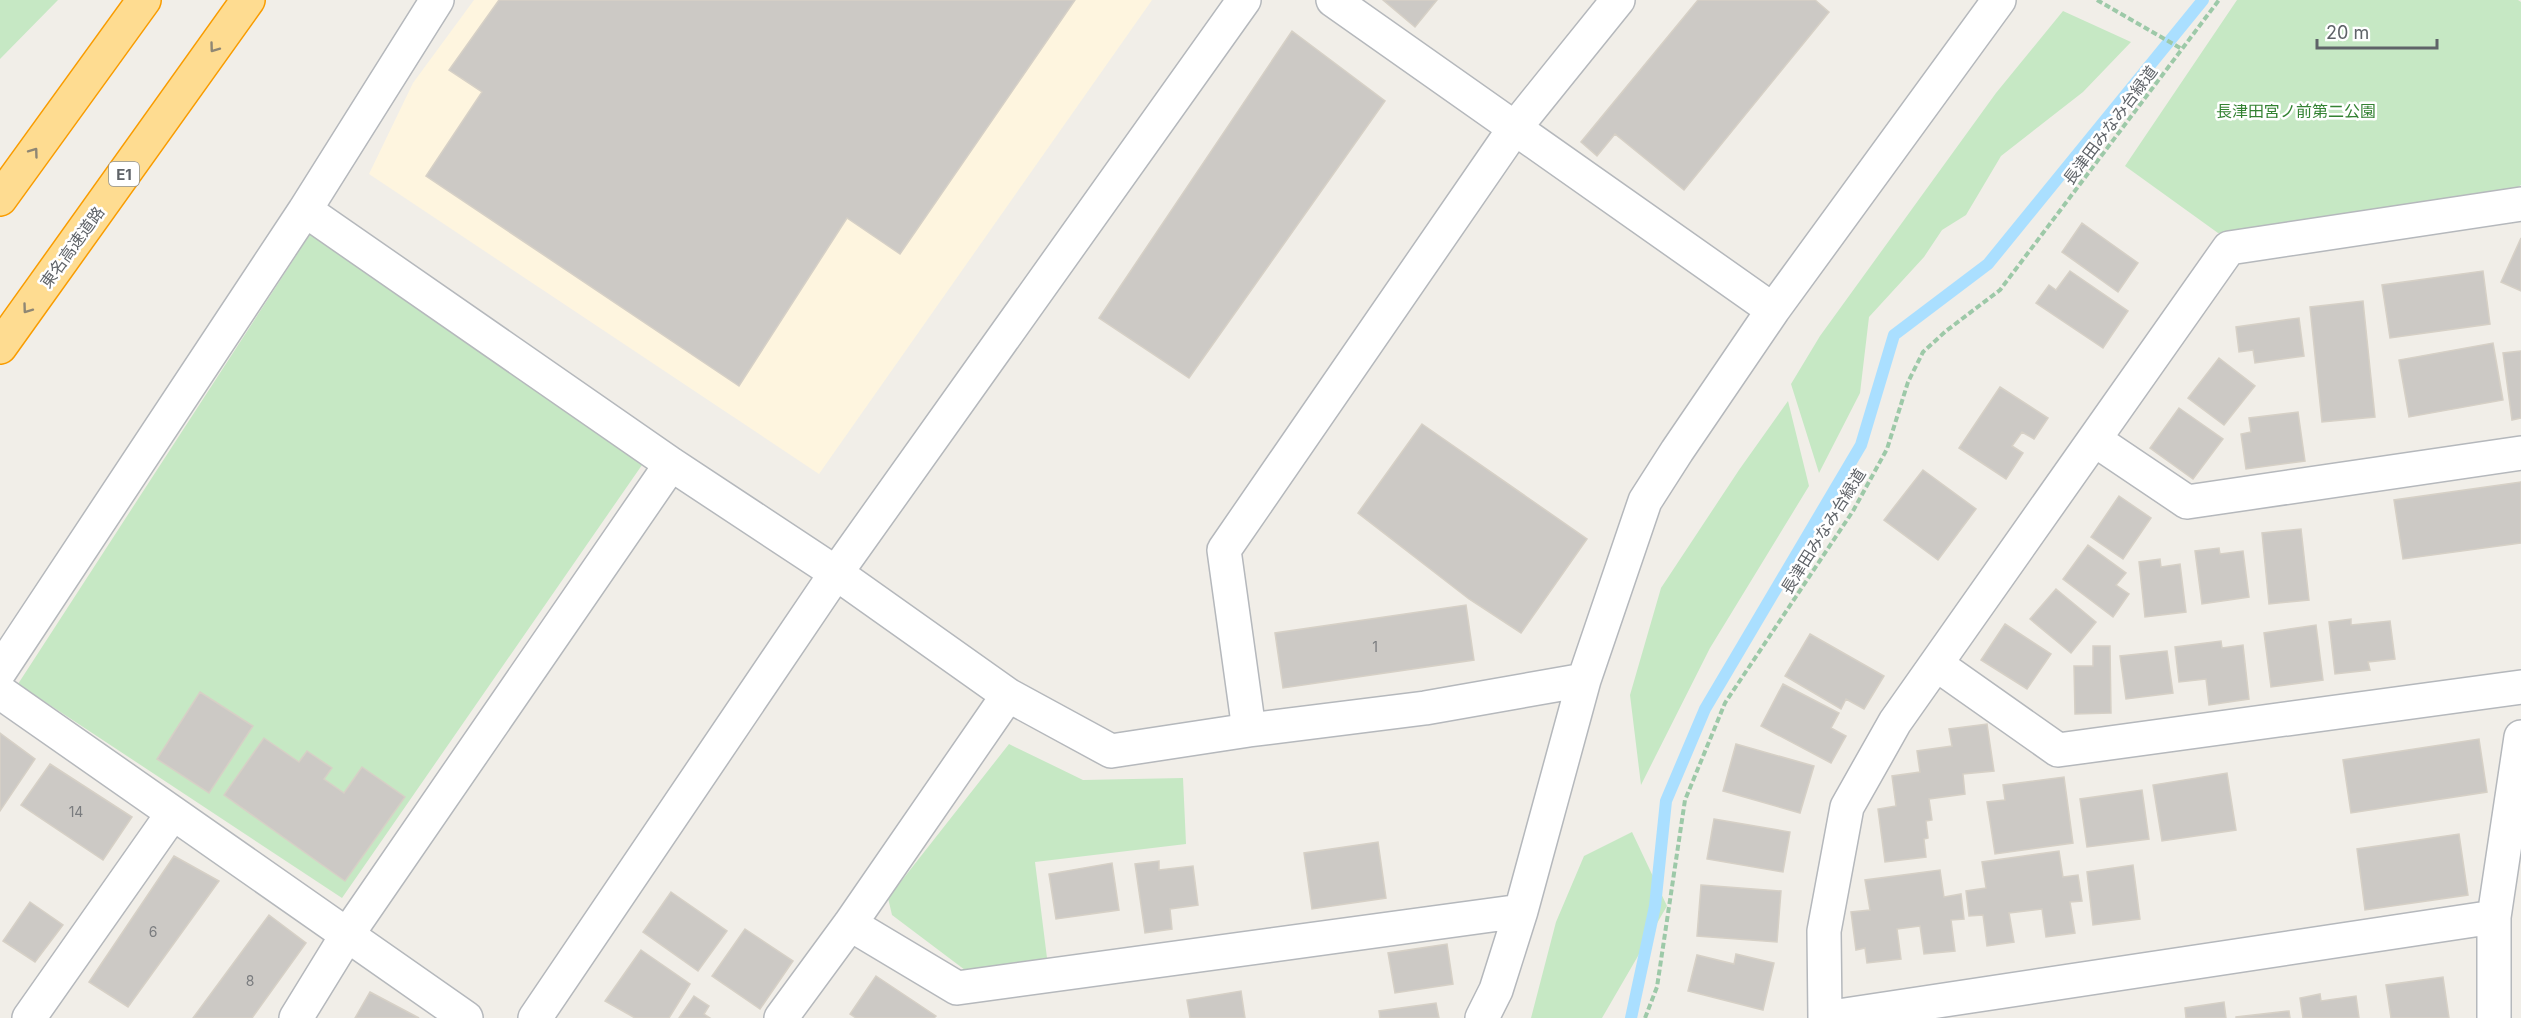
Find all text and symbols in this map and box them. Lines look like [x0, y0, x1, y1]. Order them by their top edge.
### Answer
scale bar [2317, 12, 2437, 50]
text: 20 m [2326, 22, 2369, 43]
one-way arrow [210, 41, 221, 52]
street label: 長津田みなみ台緑道 [2059, 61, 2161, 189]
park label: 長津田宮ノ前第二公園 [2216, 101, 2376, 121]
one-way arrow [27, 147, 38, 158]
road number: E1 [109, 162, 139, 186]
street label: 東名高速道路 [36, 202, 108, 292]
one-way arrow [24, 302, 35, 313]
street label: 長津田みなみ台緑道 [1776, 465, 1870, 597]
house number: 1 [1372, 638, 1378, 655]
house number: 14 [69, 803, 83, 820]
house number: 6 [149, 923, 157, 940]
house number: 8 [246, 972, 254, 989]

